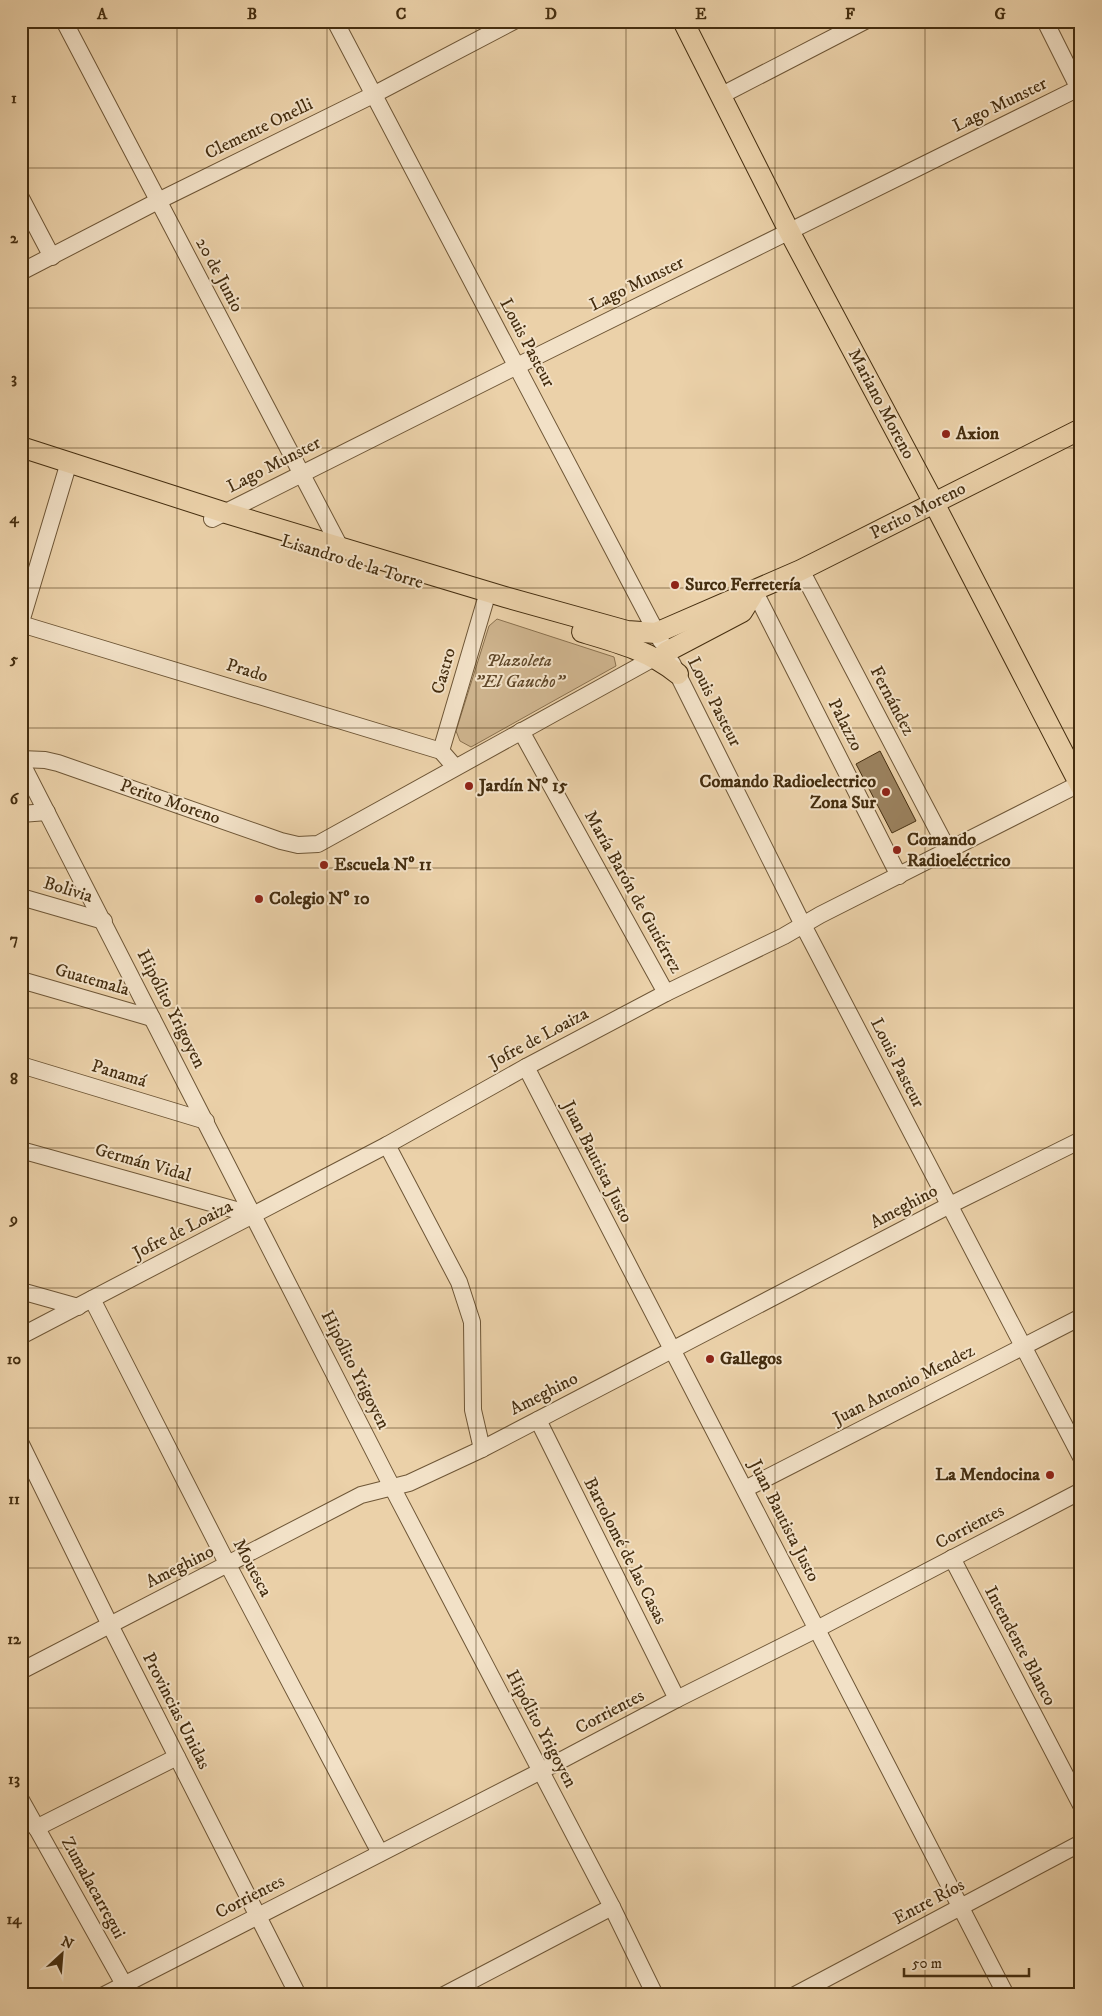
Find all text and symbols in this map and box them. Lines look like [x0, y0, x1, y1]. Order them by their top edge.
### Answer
text: A [96, 4, 108, 24]
text: B [247, 4, 257, 24]
text: C [396, 4, 406, 24]
text: D [545, 4, 557, 24]
text: E [695, 4, 707, 24]
text: F [845, 4, 855, 24]
text: G [994, 4, 1006, 24]
street label: Lago Munster [949, 73, 1051, 137]
text: 1 [11, 88, 17, 108]
street label: Clemente Onelli [202, 93, 316, 165]
text: 2 [10, 228, 19, 248]
street label: 20 de Junio [190, 234, 248, 316]
street label: Lago Munster [586, 252, 688, 316]
street label: Louis Pasteur [494, 295, 560, 392]
street label: Mariano Moreno [843, 345, 920, 463]
text: 3 [11, 368, 17, 388]
place label: Axion [955, 423, 1000, 445]
marker: Axion [940, 428, 952, 440]
street label: Lago Munster [223, 432, 325, 498]
street label: Perito Moreno [866, 477, 970, 545]
text: 4 [8, 508, 19, 528]
street label: Lisandro de la Torre [278, 530, 426, 594]
place label: Surco Ferretería [685, 574, 802, 596]
marker: Surco Ferretería [669, 579, 681, 591]
street label: Castro [427, 645, 461, 697]
text: 5 [9, 649, 18, 669]
park label: Plazoleta "El Gaucho" [474, 650, 567, 693]
street label: Louis Pasteur [682, 653, 746, 751]
street label: Prado [223, 654, 271, 688]
street label: Fernández [865, 663, 919, 740]
street label: Palazzo [823, 695, 868, 755]
place label: Comando Radioelectrico Zona Sur [700, 771, 876, 814]
street label: Perito Moreno [117, 775, 223, 829]
place label: Jardín Nº 15 [477, 775, 568, 797]
marker: Jardín Nº 15 [463, 780, 475, 792]
marker: Comando Radioelectrico Zona Sur [880, 786, 892, 798]
text: 6 [10, 789, 20, 809]
street label: María Barón de Gutiérrez [579, 807, 687, 977]
place label: Comando Radioeléctrico [907, 829, 1011, 872]
marker: Comando Radioeléctrico [891, 844, 903, 856]
place label: Escuela Nº 11 [334, 854, 432, 876]
marker: Escuela Nº 11 [318, 859, 330, 871]
street label: Bolivia [41, 872, 96, 908]
place label: Colegio Nº 10 [269, 888, 370, 910]
marker: Colegio Nº 10 [253, 893, 265, 905]
text: 7 [10, 929, 18, 949]
street label: Hipólito Yrigoyen [132, 946, 211, 1073]
street label: Guatemala [52, 959, 132, 1001]
street label: Jofre de Loaiza [484, 1003, 593, 1074]
street label: Louis Pasteur [865, 1014, 929, 1112]
street label: Panamá [89, 1055, 149, 1093]
text: 8 [10, 1069, 18, 1089]
street label: Juan Bautista Justo [556, 1096, 637, 1227]
street label: Germán Vidal [92, 1139, 194, 1187]
street label: Ameghino [866, 1180, 942, 1234]
street label: Jofre de Loaiza [128, 1195, 237, 1265]
text: 9 [9, 1209, 18, 1229]
street label: Hipólito Yrigoyen [316, 1307, 395, 1434]
street label: Juan Antonio Mendez [828, 1340, 978, 1431]
place label: Gallegos [720, 1348, 782, 1370]
text: 10 [7, 1349, 22, 1369]
marker: Gallegos [704, 1353, 716, 1365]
street label: Ameghino [506, 1367, 582, 1420]
street label: Juan Bautista Justo [743, 1455, 824, 1586]
place label: La Mendocina [935, 1464, 1040, 1486]
marker: La Mendocina [1044, 1469, 1056, 1481]
street label: Bartolomé de las Casas [579, 1474, 671, 1628]
text: 11 [8, 1489, 20, 1509]
street label: Corrientes [932, 1500, 1008, 1554]
street label: Mouesca [228, 1535, 277, 1601]
street label: Ameghino [142, 1540, 218, 1593]
street label: Intendente Blanco [979, 1582, 1061, 1710]
text: 12 [7, 1629, 22, 1649]
street label: Provincias Unidas [137, 1649, 215, 1773]
street label: Hipólito Yrigoyen [501, 1666, 582, 1792]
street label: Corrientes [572, 1685, 648, 1739]
text: 13 [8, 1769, 20, 1789]
street label: Zumalacarregui [56, 1833, 130, 1943]
street label: Corrientes [212, 1870, 288, 1924]
street label: Entre Ríos [890, 1874, 968, 1930]
text: 14 [6, 1909, 22, 1929]
north arrow [38, 1928, 88, 1978]
text: N [58, 1933, 77, 1954]
scale bar [904, 1946, 1030, 1978]
text: 50 m [912, 1954, 942, 1973]

